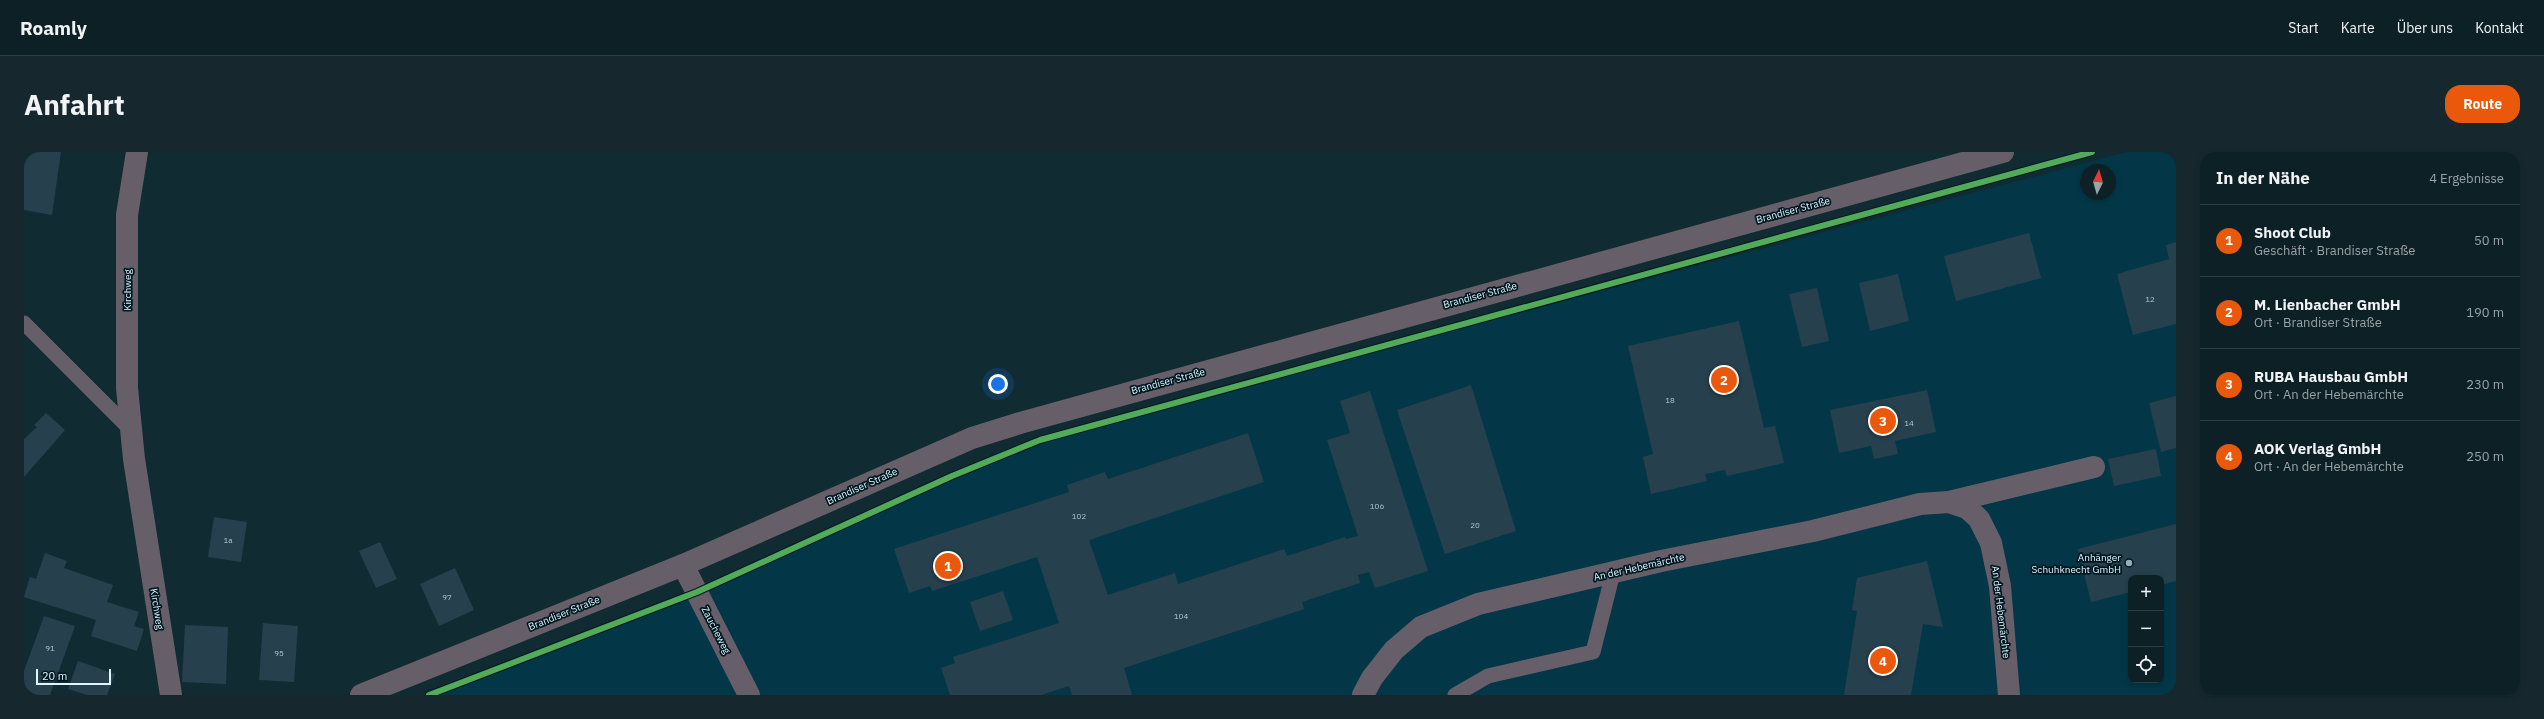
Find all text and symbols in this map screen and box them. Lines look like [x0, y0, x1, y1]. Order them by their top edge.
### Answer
text: Roamly [20, 16, 87, 40]
text: Start [2288, 19, 2319, 37]
text: Karte [2341, 19, 2375, 37]
text: Über uns [2397, 19, 2453, 37]
text: Kontakt [2475, 19, 2524, 37]
button: Route [2445, 85, 2520, 123]
text: Anfahrt [24, 86, 125, 123]
north arrow [2080, 164, 2116, 200]
text: In der Nähe [2216, 167, 2310, 189]
text: 4 Ergebnisse [2429, 170, 2504, 187]
street label: Brandiser Straße [1755, 194, 1832, 226]
text: Shoot Club [2254, 223, 2331, 242]
text: 1 [2225, 232, 2233, 249]
text: 50 m [2474, 232, 2504, 249]
text: Geschäft · Brandiser Straße [2254, 242, 2415, 259]
street label: Kirchweg [121, 269, 134, 311]
street label: Brandiser Straße [1442, 279, 1519, 311]
house number: 12 [2145, 294, 2155, 304]
text: M. Lienbacher GmbH [2254, 295, 2401, 314]
text: 2 [2225, 304, 2233, 321]
text: 190 m [2466, 304, 2504, 321]
text: Ort · Brandiser Straße [2254, 314, 2382, 331]
street label: Brandiser Straße [1130, 365, 1207, 397]
pin: 2 [1711, 365, 1737, 395]
text: RUBA Hausbau GmbH [2254, 367, 2408, 386]
your location [988, 374, 1008, 394]
text: 3 [2225, 376, 2233, 393]
text: 230 m [2466, 376, 2504, 393]
text: Ort · An der Hebemärchte [2254, 386, 2404, 403]
house number: 18 [1665, 395, 1675, 405]
pin: 3 [1870, 406, 1896, 436]
house number: 14 [1904, 418, 1914, 428]
text: AOK Verlag GmbH [2254, 439, 2381, 458]
text: 4 [2225, 448, 2233, 465]
text: 250 m [2466, 448, 2504, 465]
text: Ort · An der Hebemärchte [2254, 458, 2404, 475]
street label: Brandiser Straße [825, 464, 900, 507]
house number: 106 [1370, 501, 1384, 511]
house number: 102 [1072, 511, 1086, 521]
house number: 20 [1470, 520, 1480, 530]
house number: 1a [223, 535, 233, 545]
street label: An der Hebemärchte [1592, 550, 1686, 584]
pin: 1 [935, 551, 961, 581]
place label: Anhänger Schuhknecht GmbH [2032, 551, 2121, 576]
marker: Anhänger Schuhknecht GmbH [2124, 558, 2134, 568]
street label: An der Hebemärchte [1989, 565, 2013, 659]
map controls [2128, 575, 2164, 683]
button: + [2128, 575, 2164, 611]
street label: Kirchweg [147, 587, 167, 631]
house number: 97 [442, 592, 452, 602]
street label: Brandiser Straße [526, 593, 602, 633]
street label: Zaucheweg [699, 604, 734, 656]
house number: 104 [1174, 611, 1188, 621]
button: − [2128, 611, 2164, 647]
house number: 91 [45, 643, 55, 653]
pin: 4 [1870, 646, 1896, 676]
button: locate [2128, 647, 2164, 683]
house number: 95 [274, 648, 284, 658]
scale bar [36, 667, 111, 686]
text: 20 m [42, 669, 67, 683]

